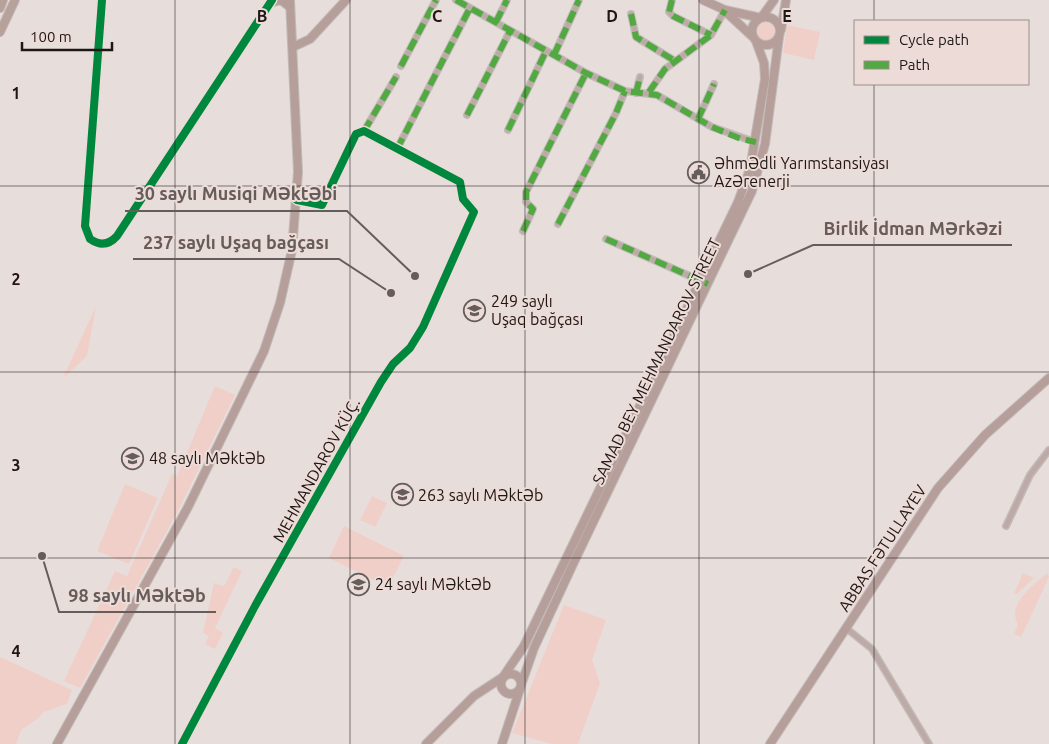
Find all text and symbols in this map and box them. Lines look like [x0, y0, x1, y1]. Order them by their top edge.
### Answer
text: B [257, 7, 267, 25]
text: C [432, 7, 442, 25]
text: D [606, 7, 618, 25]
text: E [782, 7, 792, 25]
scale bar [22, 20, 112, 52]
legend [854, 20, 1029, 85]
text: 100 m [30, 28, 72, 45]
text: Cycle path [899, 31, 969, 48]
text: Path [899, 56, 930, 73]
text: 1 [11, 84, 21, 102]
place label: Əhmədli Yarımstansiyası Azərenerji [714, 154, 889, 190]
public building icon: Əhmədli Yarımstansiyası Azərenerji [686, 160, 710, 184]
callout: 30 saylı Musiqi Məktəbi [125, 178, 347, 211]
text: 30 saylı Musiqi Məktəbi [135, 183, 337, 203]
callout: Birlik İdman Mərkəzi [813, 212, 1012, 245]
text: Birlik İdman Mərkəzi [824, 218, 1002, 238]
callout: 237 saylı Uşaq bağçası [133, 226, 339, 259]
text: 237 saylı Uşaq bağçası [143, 232, 329, 253]
street label: SAMAD BEY MEHMANDAROV STREET [588, 235, 724, 487]
text: 2 [11, 270, 21, 288]
place label: 249 saylı Uşaq bağçası [491, 292, 583, 328]
school or university icon: 249 saylı Uşaq bağçası [463, 298, 487, 322]
street label: MEHMANDAROV KÜÇ. [269, 395, 363, 545]
school or university icon: 48 saylı Məktəb [121, 446, 145, 470]
place label: 48 saylı Məktəb [149, 449, 265, 467]
text: 3 [11, 456, 21, 474]
street label: ABBAS FƏTULLAYEV [834, 481, 930, 615]
school or university icon: 263 saylı Məktəb [390, 483, 414, 507]
place label: 263 saylı Məktəb [418, 486, 543, 504]
school or university icon: 24 saylı Məktəb [347, 572, 371, 596]
place label: 24 saylı Məktəb [375, 575, 491, 593]
callout: 98 saylı Məktəb [59, 579, 216, 612]
text: 98 saylı Məktəb [68, 585, 206, 605]
text: 4 [11, 642, 21, 660]

